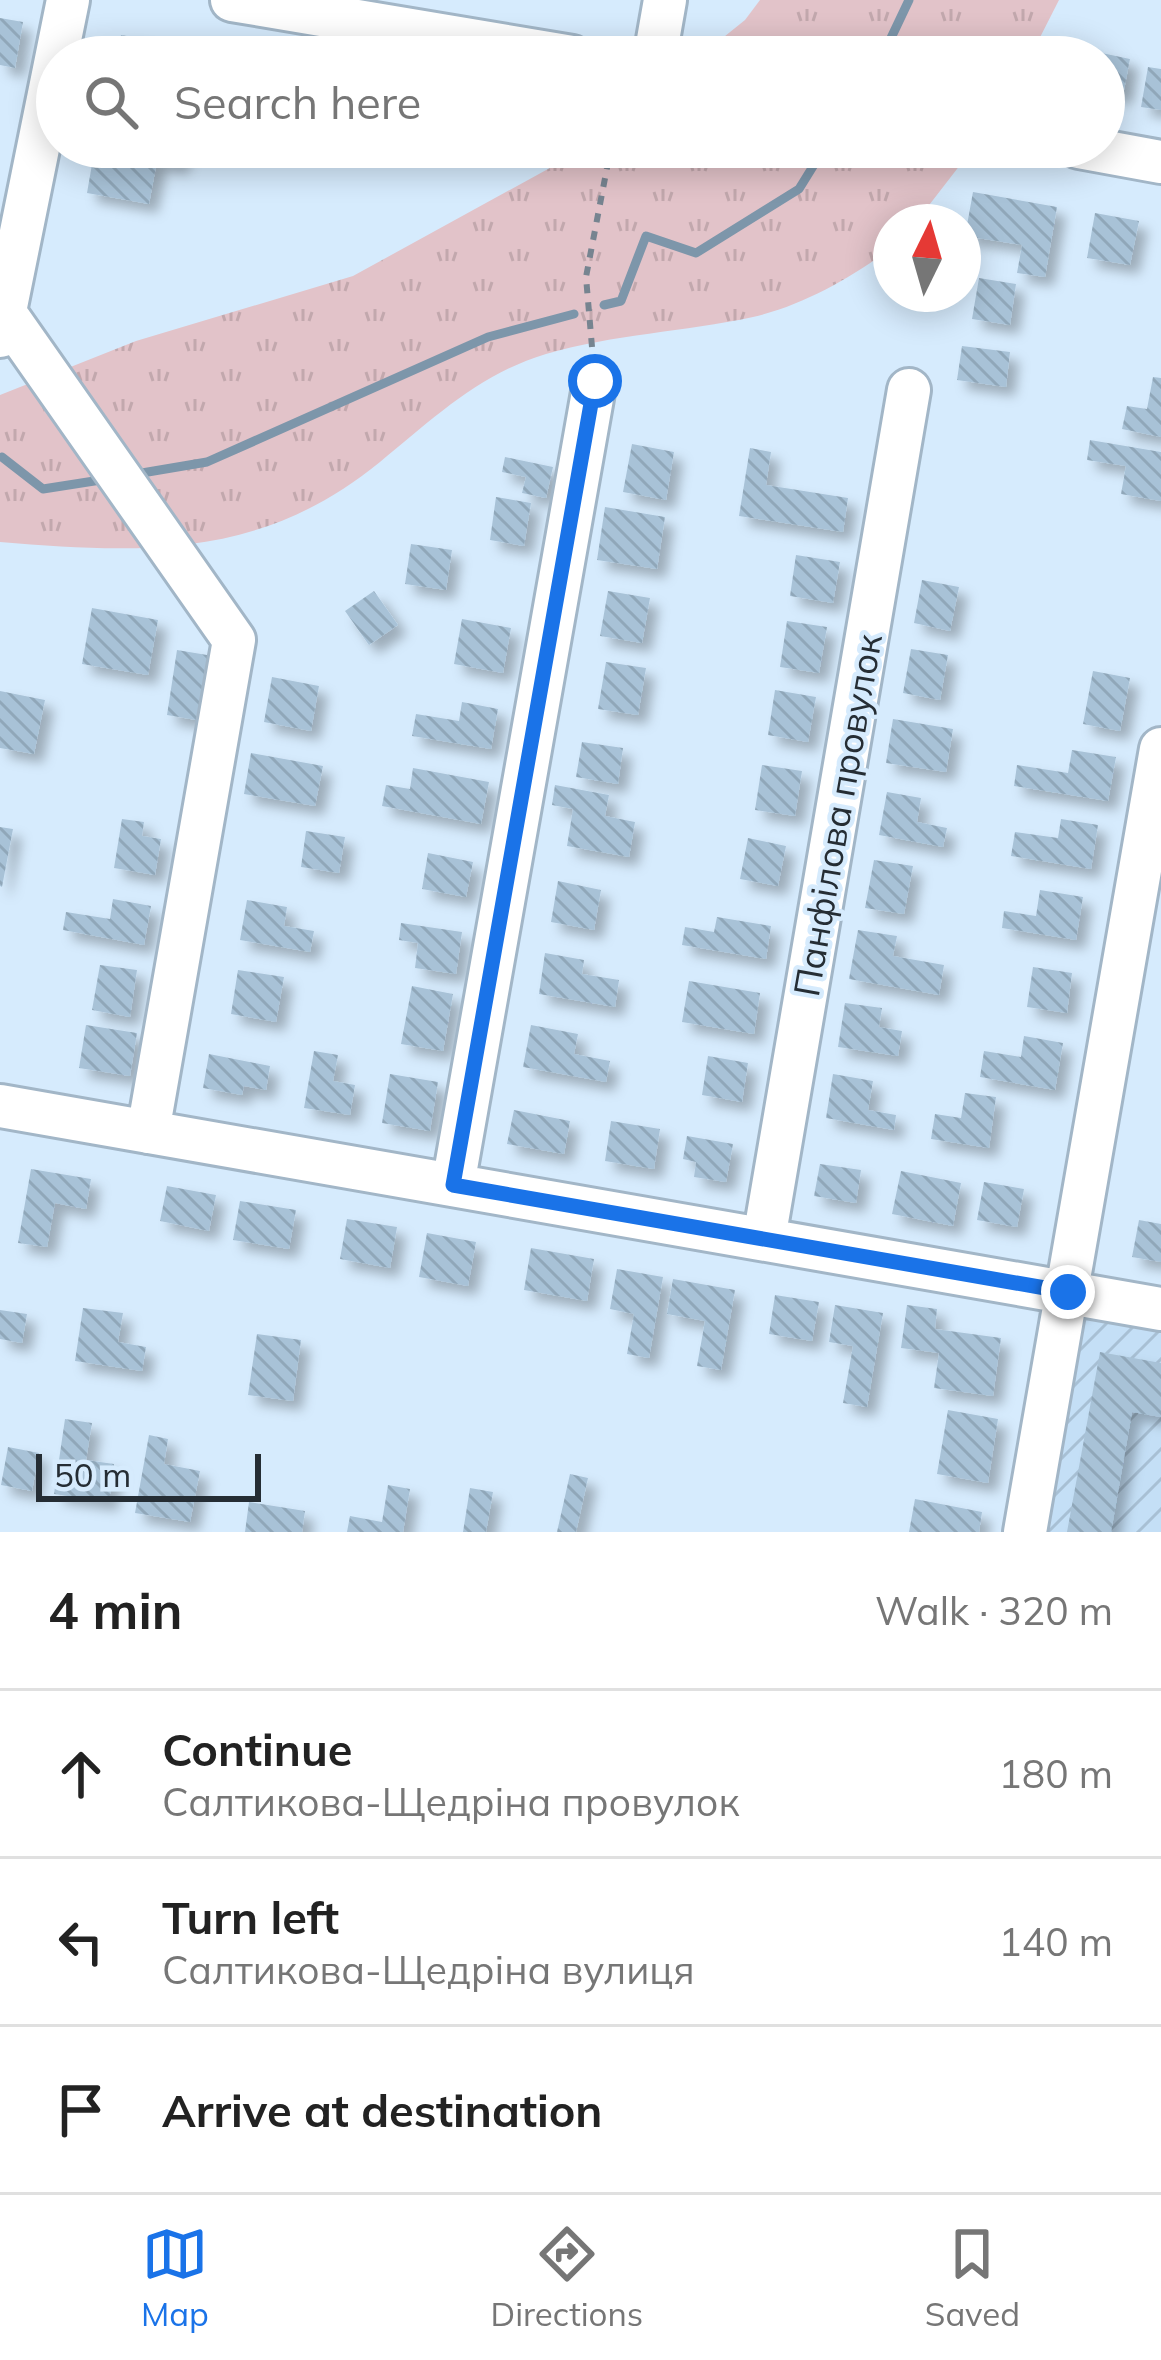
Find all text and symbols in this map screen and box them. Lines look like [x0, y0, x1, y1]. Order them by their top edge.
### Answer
search box [36, 36, 1125, 168]
icon: search [78, 69, 144, 135]
text: Search here [174, 74, 421, 130]
north arrow [873, 204, 981, 312]
route start [568, 354, 622, 408]
street label: Панфілова провулок [783, 630, 891, 1000]
route end [1041, 1265, 1095, 1319]
scale bar [36, 1448, 261, 1501]
text: 50 m [54, 1454, 131, 1495]
text: 4 min [48, 1578, 183, 1642]
text: Walk · 320 m [875, 1586, 1113, 1635]
text: Continue [162, 1721, 352, 1777]
icon: ahead [48, 1741, 114, 1807]
text: 180 m [998, 1749, 1113, 1798]
text: Салтикова-Щедріна провулок [162, 1777, 739, 1826]
text: Turn left [162, 1889, 339, 1945]
icon: left [48, 1909, 114, 1975]
text: 140 m [998, 1917, 1113, 1966]
text: Салтикова-Щедріна вулиця [162, 1945, 695, 1994]
icon: arrive [48, 2077, 114, 2143]
text: Arrive at destination [162, 2082, 602, 2138]
tab: Map [141, 2221, 209, 2334]
tab: Directions [491, 2221, 643, 2334]
tab: Saved [925, 2221, 1020, 2334]

